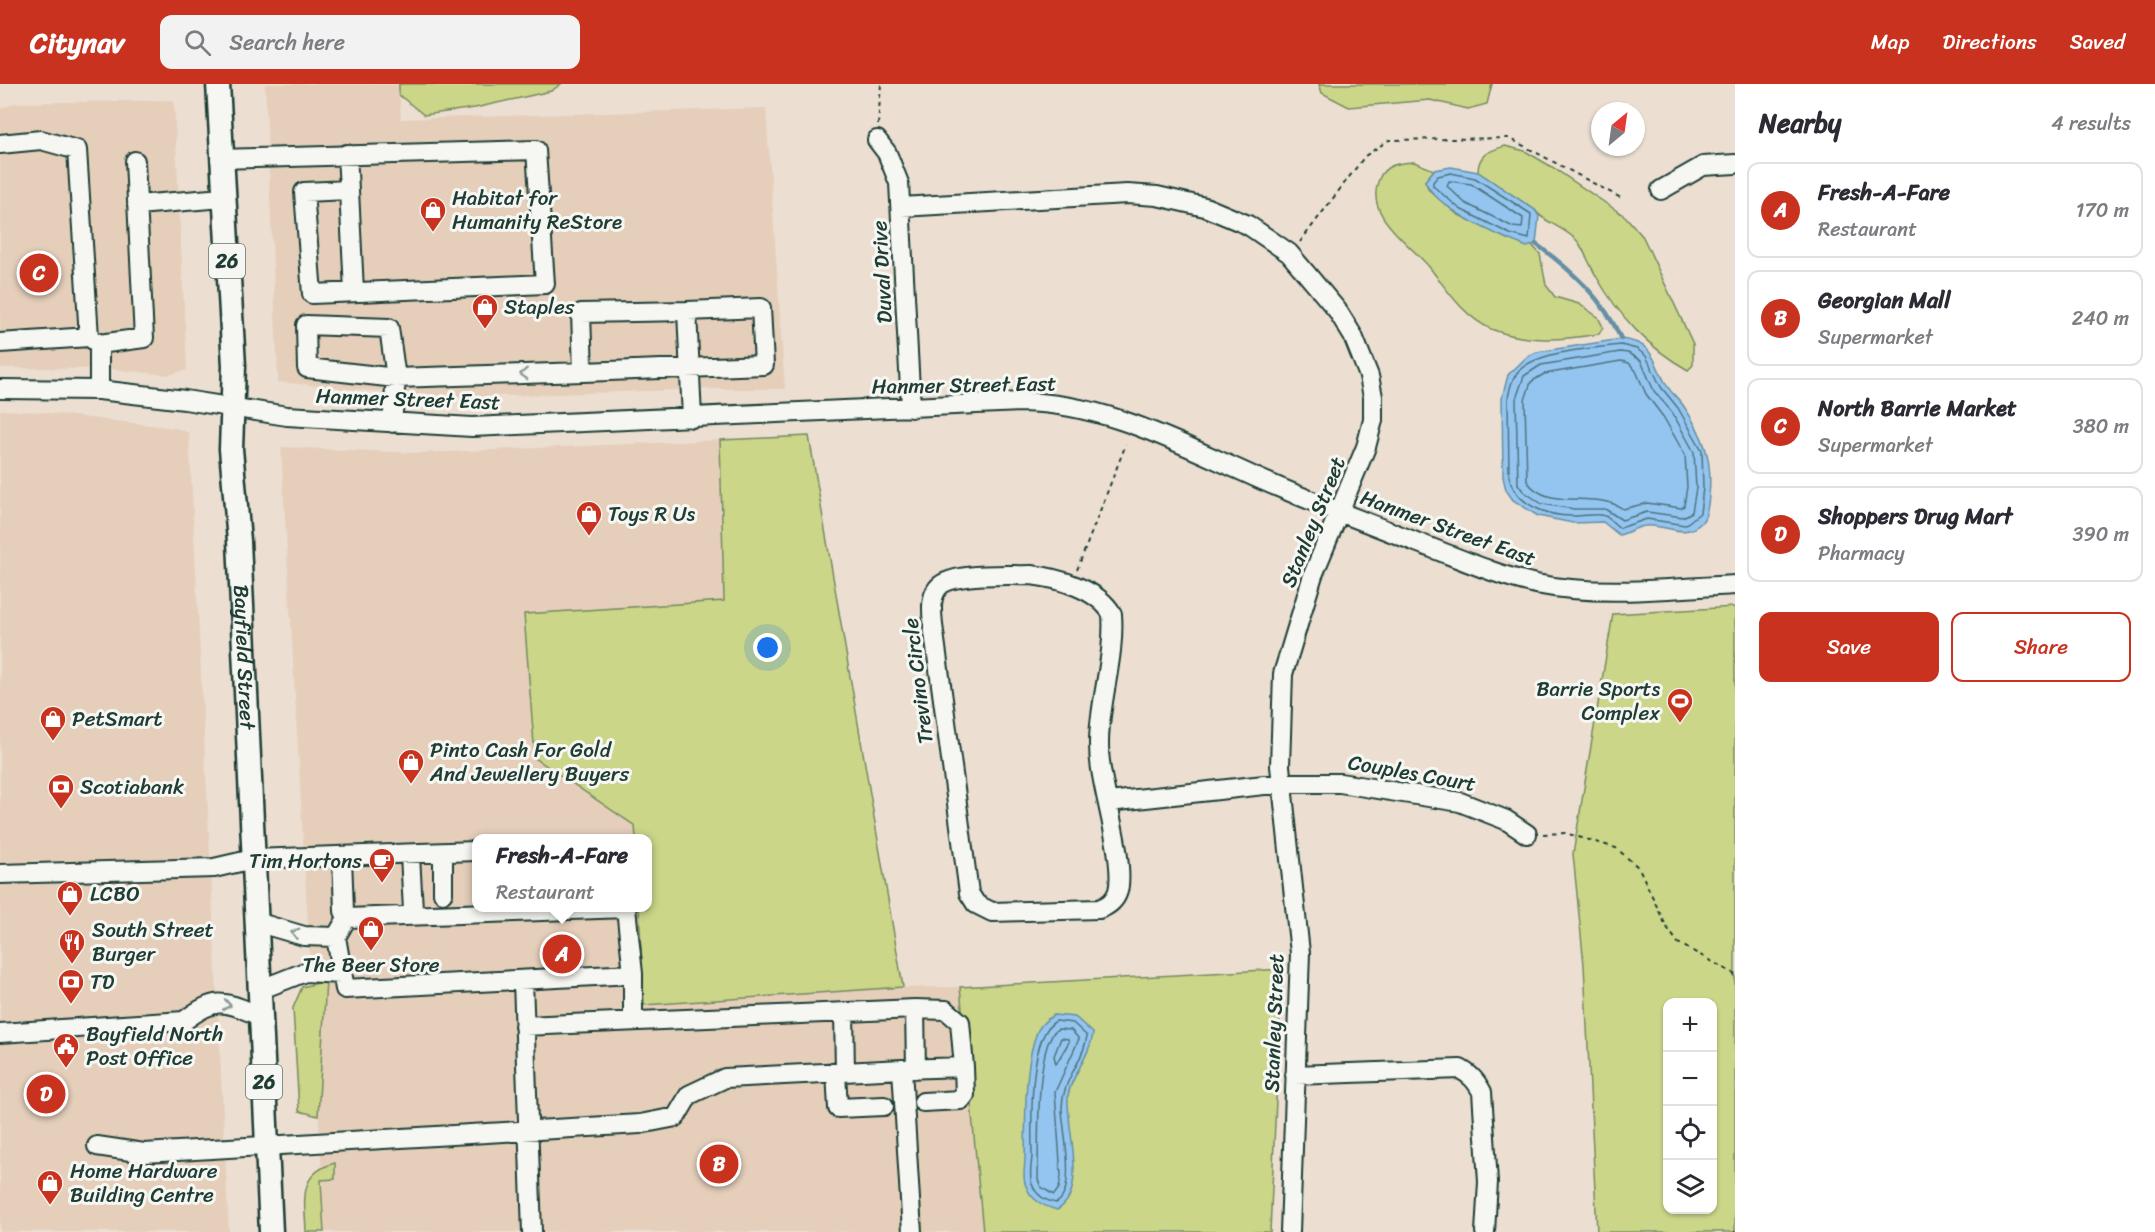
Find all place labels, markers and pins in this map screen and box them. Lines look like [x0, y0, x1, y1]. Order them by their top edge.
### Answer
place label: Habitat for Humanity ReStore [452, 179, 622, 241]
shop icon: Habitat for Humanity ReStore [418, 195, 448, 233]
pin: C [20, 250, 58, 296]
place label: Staples [504, 288, 575, 326]
shop icon: Staples [470, 292, 500, 330]
place label: Toys R Us [608, 495, 696, 533]
shop icon: Toys R Us [574, 499, 604, 537]
place label: Barrie Sports Complex [1536, 670, 1660, 732]
sports icon: Barrie Sports Complex [1665, 686, 1695, 724]
place label: PetSmart [72, 700, 162, 738]
shop icon: PetSmart [38, 704, 68, 742]
place label: Pinto Cash For Gold And Jewellery Buyers [429, 731, 629, 793]
shop icon: Pinto Cash For Gold And Jewellery Buyers [396, 747, 426, 785]
place label: Scotiabank [80, 768, 184, 806]
bank icon: Scotiabank [46, 772, 76, 810]
place label: Tim Hortons [249, 842, 362, 880]
cafe icon: Tim Hortons [367, 846, 397, 884]
place label: LCBO [90, 875, 140, 913]
shop icon: LCBO [55, 879, 85, 917]
place label: South Street Burger [92, 911, 214, 973]
shop icon: The Beer Store [356, 914, 386, 952]
restaurant icon: South Street Burger [57, 927, 87, 965]
pin: A [542, 932, 582, 976]
place label: The Beer Store [302, 946, 440, 984]
place label: TD [90, 963, 115, 1001]
bank icon: TD [56, 967, 86, 1005]
place label: Bayfield North Post Office [86, 1015, 223, 1077]
public building icon: Bayfield North Post Office [51, 1031, 81, 1069]
pin: D [26, 1072, 66, 1116]
pin: B [700, 1142, 738, 1186]
place label: Home Hardware Building Centre [70, 1152, 218, 1214]
shop icon: Home Hardware Building Centre [35, 1168, 65, 1206]

